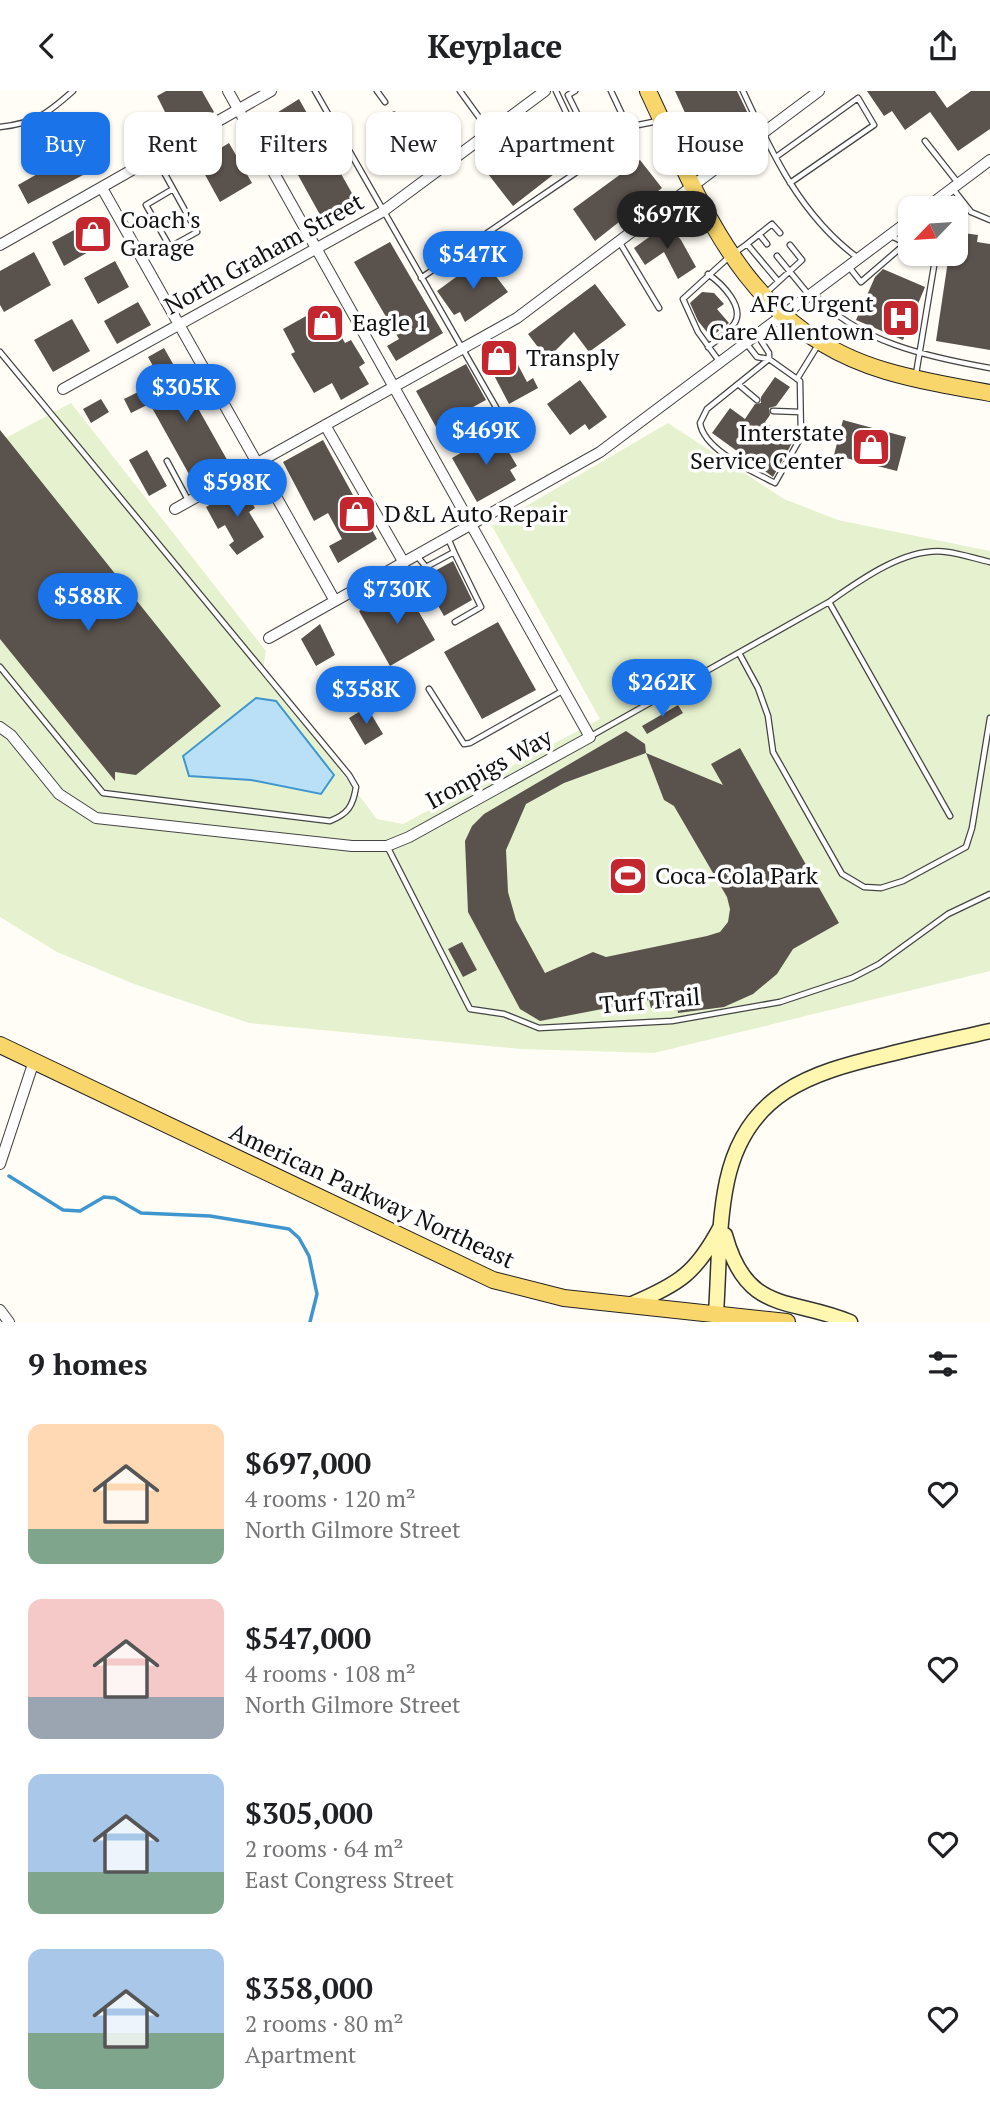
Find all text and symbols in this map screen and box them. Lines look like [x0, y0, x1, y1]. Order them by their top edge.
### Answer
text: Keyplace [428, 25, 562, 67]
icon: back [28, 27, 66, 65]
icon: share [924, 27, 962, 65]
chip: Buy [21, 112, 110, 175]
chip: Rent [124, 112, 222, 175]
chip: Filters [236, 112, 352, 175]
chip: New [366, 112, 461, 175]
chip: Apartment [475, 112, 639, 175]
chip: House [653, 112, 768, 175]
street label: North Graham Street [158, 185, 369, 321]
pin: $697K [618, 191, 716, 251]
north arrow [898, 196, 968, 266]
map controls [898, 196, 968, 266]
text: $697K [633, 198, 701, 229]
place label: Coach's Garage [120, 203, 201, 263]
shop icon: Coach's Garage [72, 213, 114, 255]
pin: $547K [424, 231, 522, 291]
text: $547K [439, 238, 507, 269]
place label: AFC Urgent Care Allentown [709, 287, 874, 347]
hospital icon: AFC Urgent Care Allentown [880, 297, 922, 339]
shop icon: Eagle 1 [304, 302, 346, 344]
place label: Eagle 1 [352, 306, 429, 338]
shop icon: Transply [478, 337, 520, 379]
place label: Transply [526, 341, 620, 373]
pin: $305K [137, 365, 235, 424]
text: $305K [152, 371, 220, 402]
pin: $469K [437, 407, 535, 467]
text: $469K [452, 414, 520, 445]
place label: Interstate Service Center [690, 416, 845, 476]
shop icon: Interstate Service Center [850, 426, 892, 468]
pin: $598K [188, 459, 286, 519]
text: $598K [203, 466, 271, 497]
shop icon: D&L Auto Repair [336, 493, 378, 535]
place label: D&L Auto Repair [384, 497, 568, 529]
pin: $730K [348, 567, 446, 626]
pin: $588K [39, 573, 137, 633]
text: $730K [363, 573, 431, 604]
text: $588K [54, 580, 122, 611]
pin: $262K [613, 659, 711, 719]
text: $262K [628, 666, 696, 697]
pin: $358K [317, 667, 415, 726]
text: $358K [332, 673, 400, 704]
street label: Ironpigs Way [420, 720, 558, 816]
sports icon: Coca-Cola Park [607, 855, 649, 897]
place label: Coca-Cola Park [655, 859, 819, 891]
street label: Turf Trail [598, 980, 702, 1020]
street label: American Parkway Northeast [225, 1115, 520, 1275]
text: 9 homes [28, 1344, 147, 1384]
icon: filters [924, 1345, 962, 1383]
text: $697,000 [245, 1443, 371, 1483]
icon: home [84, 1452, 168, 1536]
icon: heart [924, 1475, 962, 1513]
text: 4 rooms · 120 m² [245, 1483, 416, 1514]
text: North Gilmore Street [245, 1514, 461, 1545]
text: $547,000 [245, 1618, 371, 1658]
icon: home [84, 1627, 168, 1711]
icon: heart [924, 1650, 962, 1688]
text: 4 rooms · 108 m² [245, 1658, 416, 1689]
text: North Gilmore Street [245, 1689, 461, 1720]
text: $305,000 [245, 1793, 373, 1833]
icon: home [84, 1802, 168, 1886]
icon: heart [924, 1825, 962, 1863]
text: 2 rooms · 64 m² [245, 1833, 404, 1864]
text: East Congress Street [245, 1864, 454, 1895]
text: $358,000 [245, 1968, 373, 2008]
icon: home [84, 1977, 168, 2061]
icon: heart [924, 2000, 962, 2038]
text: 2 rooms · 80 m² [245, 2008, 404, 2039]
text: Apartment [245, 2039, 356, 2070]

